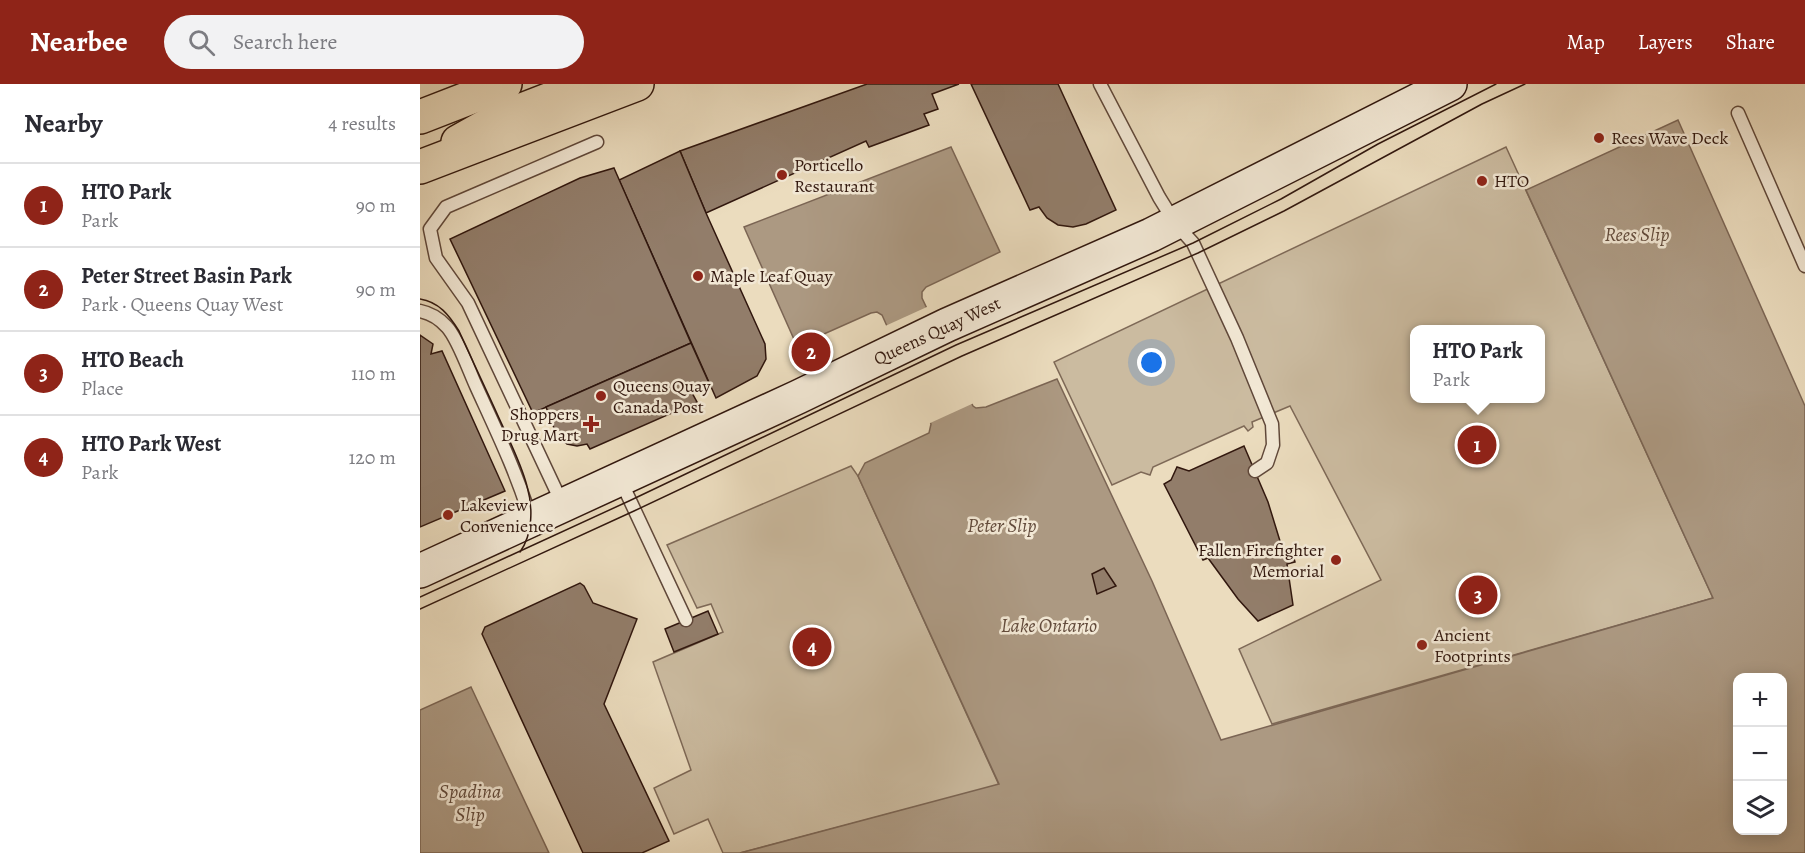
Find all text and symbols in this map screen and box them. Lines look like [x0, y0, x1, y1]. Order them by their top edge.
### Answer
search box [164, 15, 584, 69]
text: Nearbee [30, 23, 128, 61]
icon: search [185, 26, 218, 59]
text: Search here [233, 27, 337, 57]
text: Map [1566, 28, 1605, 56]
text: Layers [1638, 28, 1693, 56]
text: Share [1726, 28, 1775, 56]
text: Nearby [24, 106, 103, 141]
text: 4 results [328, 110, 396, 137]
place label: Rees Wave Deck [1611, 126, 1728, 150]
marker: Rees Wave Deck [1592, 131, 1606, 145]
place label: Porticello Restaurant [794, 153, 875, 198]
marker: Porticello Restaurant [775, 168, 789, 182]
place label: HTO [1494, 169, 1529, 193]
marker: HTO [1475, 174, 1489, 188]
text: HTO Park [81, 177, 171, 207]
text: 1 [40, 192, 47, 219]
text: 90 m [356, 192, 396, 219]
text: Park [81, 207, 119, 234]
water label: Rees Slip [1604, 221, 1670, 248]
text: Peter Street Basin Park [81, 261, 292, 291]
place label: Maple Leaf Quay [710, 264, 833, 288]
marker: Maple Leaf Quay [691, 269, 705, 283]
text: 2 [39, 276, 48, 303]
text: 90 m [356, 276, 396, 303]
text: Park · Queens Quay West [81, 291, 283, 318]
street label: Queens Quay West [870, 291, 1005, 371]
popup [1410, 325, 1545, 403]
pin: 2 [792, 330, 830, 374]
text: HTO Park [1432, 336, 1523, 366]
text: HTO Beach [81, 345, 184, 375]
your location [1137, 348, 1166, 377]
text: 3 [39, 360, 48, 387]
text: 110 m [351, 360, 396, 387]
text: Park [1432, 366, 1470, 393]
place label: Queens Quay Canada Post [613, 374, 711, 419]
text: Place [81, 375, 123, 402]
marker: Queens Quay Canada Post [594, 389, 608, 403]
place label: Shoppers Drug Mart [501, 402, 579, 447]
marker: Shoppers Drug Mart [584, 417, 598, 431]
pin: 1 [1458, 422, 1496, 468]
text: HTO Park West [81, 429, 221, 459]
text: 4 [39, 444, 48, 471]
text: 120 m [348, 444, 396, 471]
text: Park [81, 459, 119, 486]
place label: Lakeview Convenience [460, 493, 553, 538]
marker: Lakeview Convenience [441, 508, 455, 522]
water label: Peter Slip [967, 512, 1037, 539]
place label: Fallen Firefighter Memorial [1198, 538, 1325, 583]
marker: Fallen Firefighter Memorial [1329, 553, 1343, 567]
pin: 3 [1458, 572, 1498, 618]
water label: Lake Ontario [1001, 612, 1097, 639]
place label: Ancient Footprints [1433, 623, 1511, 668]
pin: 4 [792, 624, 832, 670]
marker: Ancient Footprints [1415, 638, 1429, 652]
map controls [1733, 673, 1787, 835]
button: + [1733, 673, 1787, 727]
button: − [1733, 727, 1787, 781]
water label: Spadina Slip [439, 778, 501, 828]
button: layers [1733, 781, 1787, 835]

